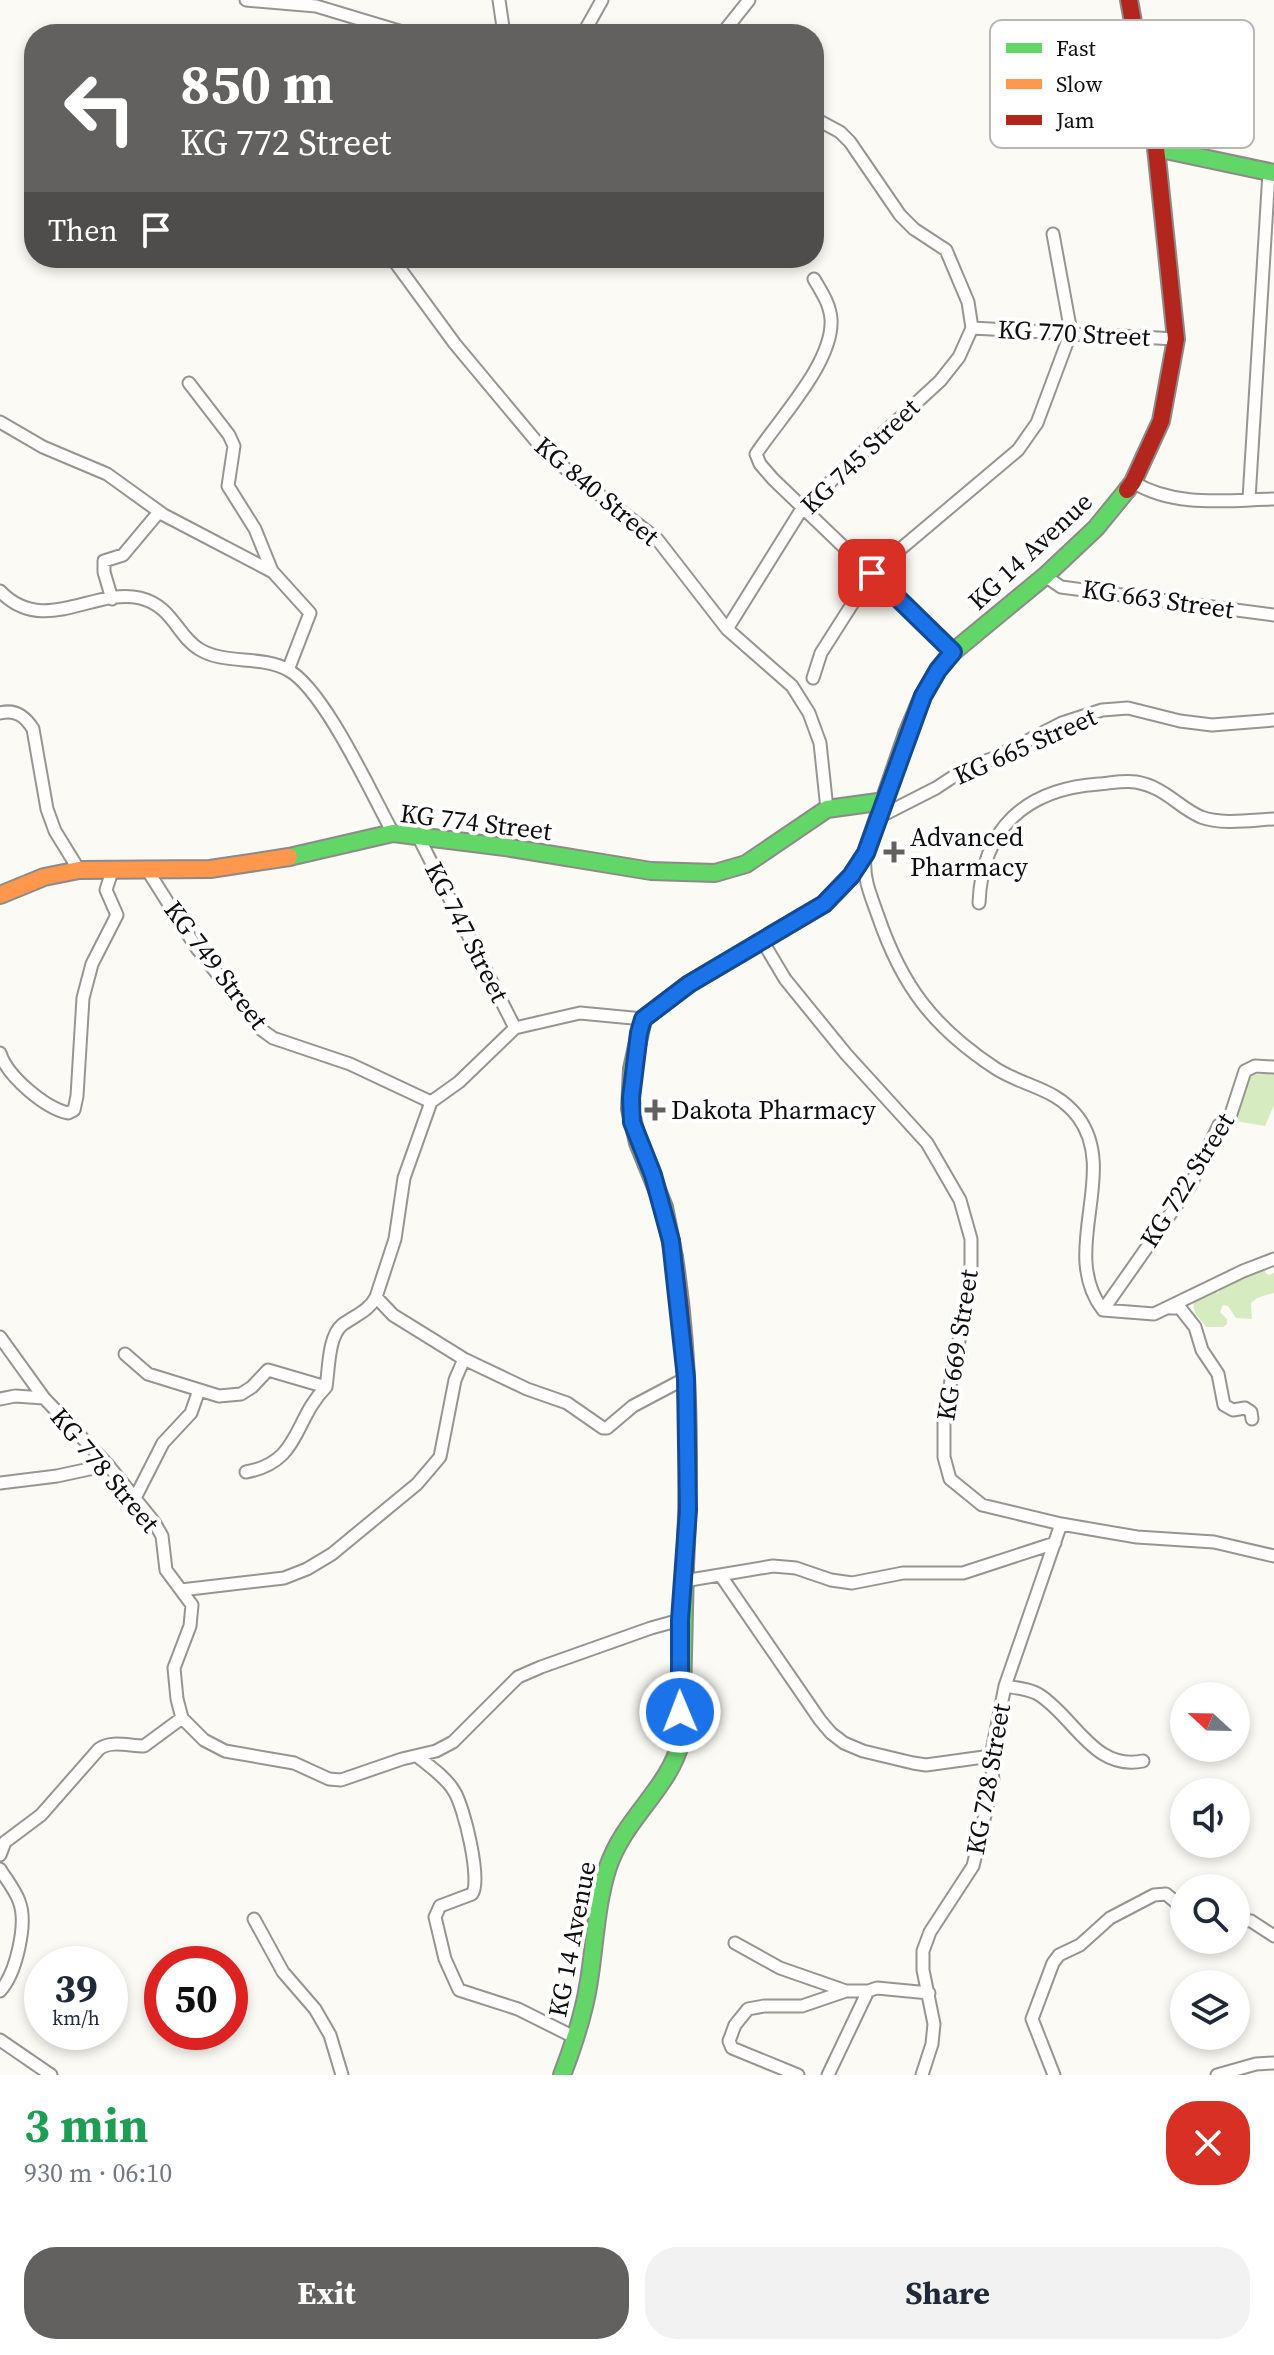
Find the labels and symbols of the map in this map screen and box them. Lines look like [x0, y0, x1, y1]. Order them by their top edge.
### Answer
legend [990, 20, 1254, 148]
text: Fast [1056, 33, 1097, 63]
text: Slow [1056, 69, 1103, 99]
text: Jam [1055, 105, 1095, 135]
street label: KG 770 Street [997, 311, 1152, 355]
street label: KG 745 Street [793, 390, 928, 522]
street label: KG 840 Street [527, 428, 667, 554]
street label: KG 14 Avenue [960, 484, 1100, 618]
pin [838, 539, 906, 607]
street label: KG 663 Street [1080, 571, 1237, 628]
street label: KG 665 Street [948, 698, 1103, 793]
street label: KG 774 Street [398, 795, 554, 849]
place label: Advanced Pharmacy [910, 819, 1028, 885]
marker: Advanced Pharmacy [885, 843, 903, 861]
street label: KG 747 Street [416, 856, 518, 1009]
street label: KG 749 Street [156, 893, 277, 1037]
place label: Dakota Pharmacy [671, 1092, 877, 1128]
marker: Dakota Pharmacy [646, 1101, 664, 1119]
street label: KG 722 Street [1131, 1105, 1243, 1254]
street label: KG 669 Street [927, 1266, 987, 1423]
street label: KG 778 Street [42, 1400, 168, 1540]
position arrow [638, 1670, 722, 1754]
north arrow [1170, 1682, 1250, 1762]
street label: KG 728 Street [957, 1700, 1019, 1857]
street label: KG 14 Avenue [539, 1858, 605, 2020]
speed limit sign: 50 [144, 1946, 248, 2050]

